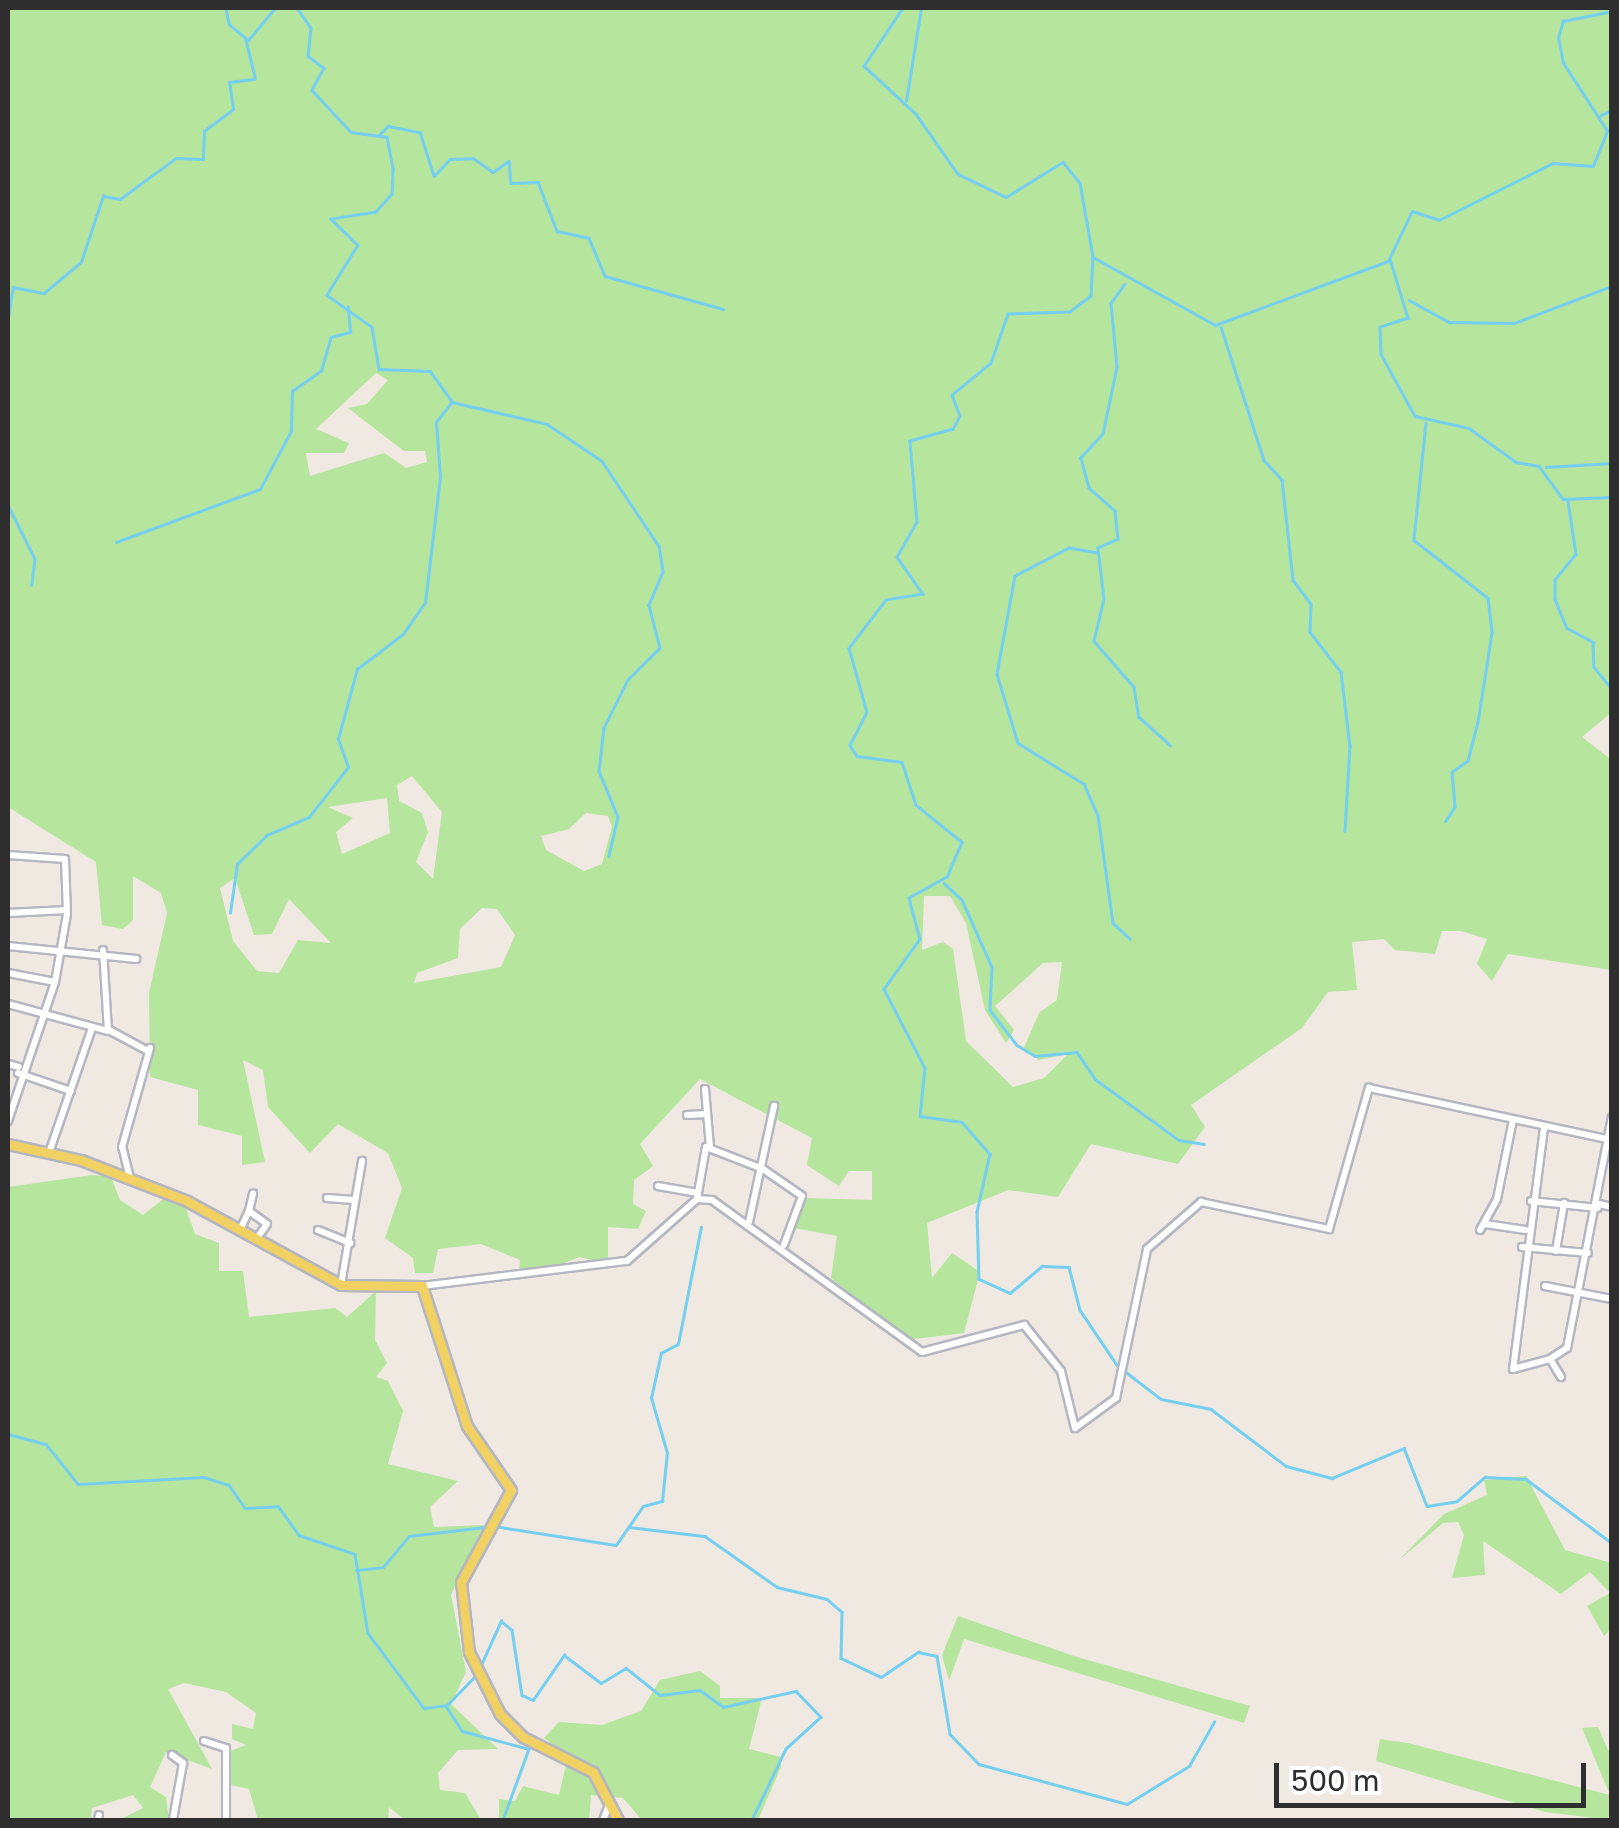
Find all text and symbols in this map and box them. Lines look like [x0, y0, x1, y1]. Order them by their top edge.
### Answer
scale bar [1279, 1743, 1592, 1805]
text: 500 m [1291, 1762, 1380, 1798]

